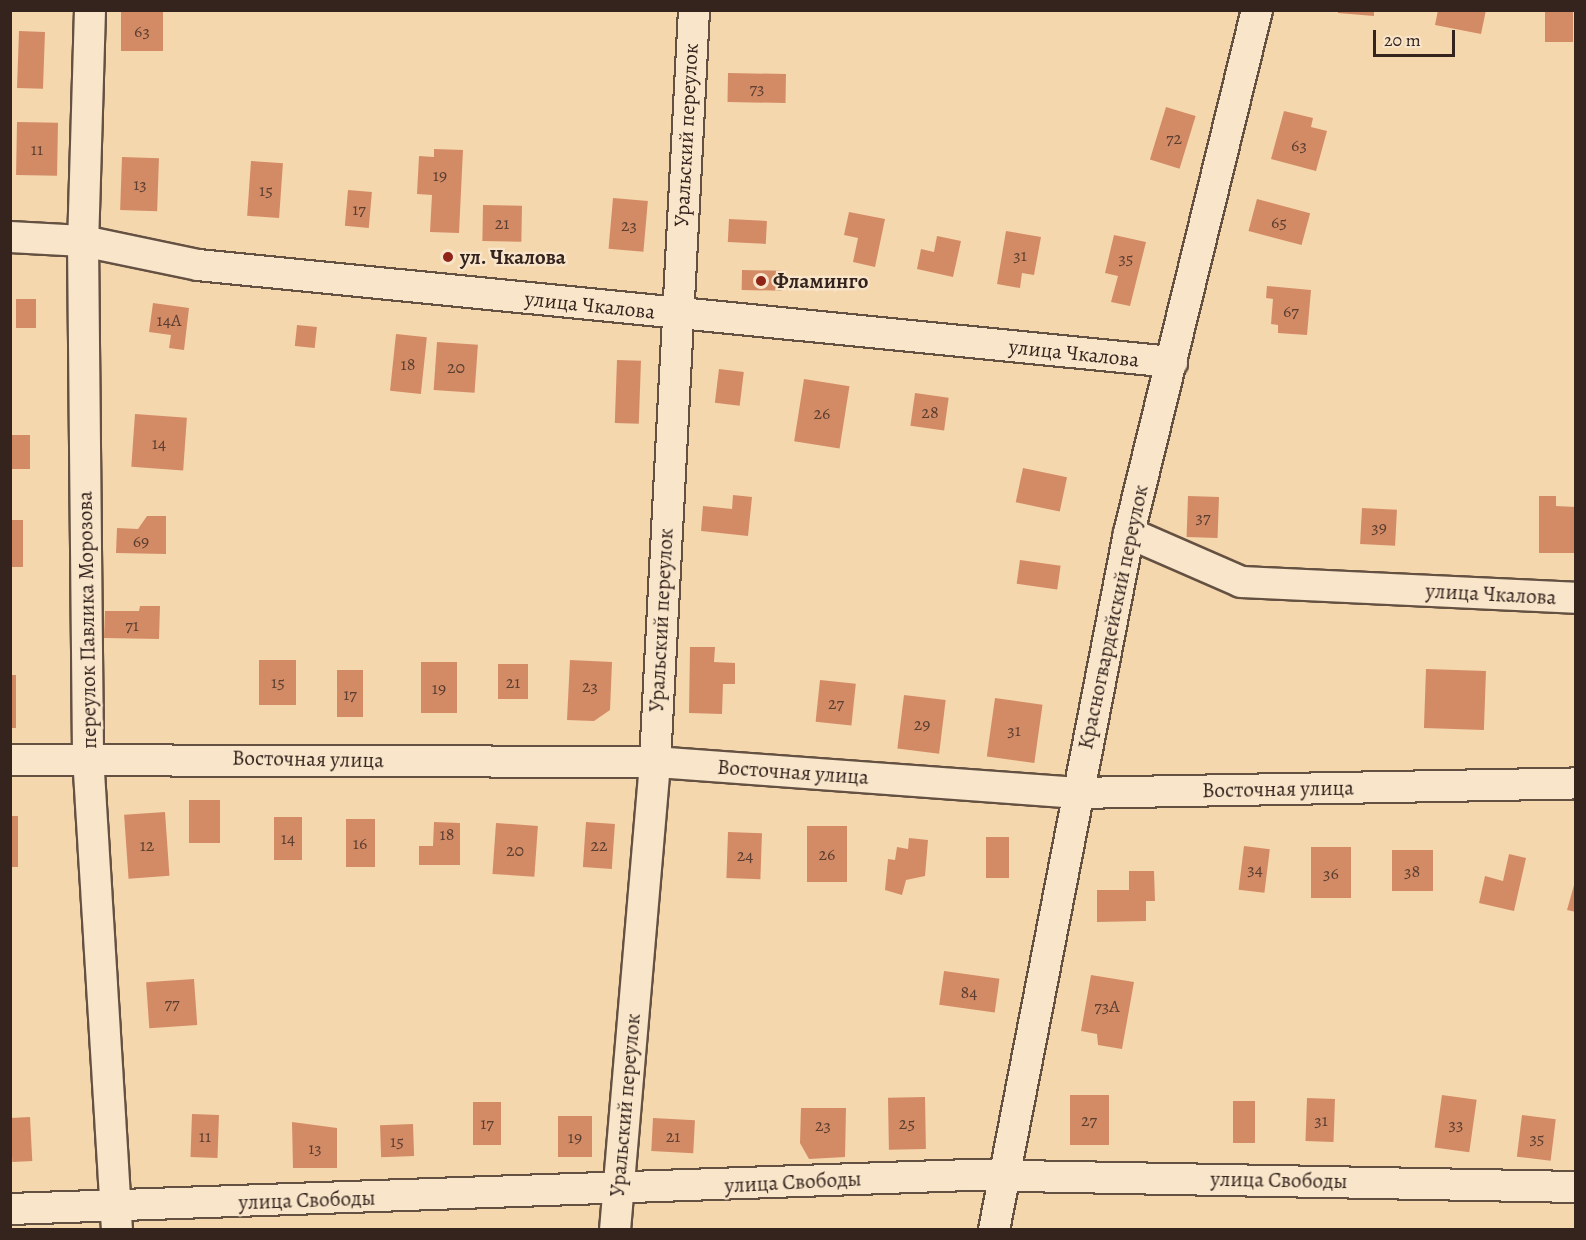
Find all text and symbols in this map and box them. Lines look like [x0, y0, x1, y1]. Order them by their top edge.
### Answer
scale bar [1376, 18, 1458, 56]
house number: 63 [134, 20, 150, 42]
text: 20 m [1384, 28, 1421, 52]
street label: Уральский переулок [669, 42, 703, 228]
house number: 73 [749, 77, 765, 99]
house number: 72 [1166, 127, 1182, 149]
house number: 63 [1291, 134, 1307, 156]
house number: 11 [31, 138, 43, 160]
house number: 19 [433, 164, 447, 186]
house number: 13 [133, 173, 147, 195]
house number: 15 [259, 179, 273, 201]
house number: 17 [352, 198, 366, 220]
house number: 65 [1271, 211, 1287, 233]
house number: 21 [495, 212, 509, 234]
house number: 23 [621, 214, 637, 236]
place label: ул. Чкалова [460, 244, 566, 270]
house number: 31 [1013, 244, 1027, 266]
house number: 35 [1118, 247, 1134, 269]
marker: ул. Чкалова [441, 250, 455, 264]
place label: Фламинго [773, 268, 868, 294]
marker: Фламинго [754, 274, 768, 288]
street label: улица Чкалова [524, 286, 656, 324]
house number: 67 [1283, 300, 1299, 322]
house number: 14А [157, 309, 181, 331]
street label: улица Чкалова [1008, 334, 1140, 372]
house number: 18 [401, 353, 415, 375]
house number: 20 [447, 356, 465, 378]
house number: 28 [921, 401, 939, 423]
house number: 26 [814, 402, 830, 424]
house number: 14 [152, 432, 166, 454]
street label: Красногвардейский переулок [1073, 482, 1153, 752]
street label: переулок Павлика Морозова [72, 491, 102, 749]
house number: 37 [1195, 506, 1211, 528]
house number: 39 [1371, 516, 1387, 538]
street label: Уральский переулок [644, 527, 678, 713]
house number: 69 [133, 530, 149, 552]
street label: улица Чкалова [1425, 578, 1557, 610]
house number: 71 [125, 614, 139, 636]
house number: 15 [271, 671, 285, 693]
house number: 21 [506, 671, 520, 693]
house number: 23 [582, 675, 598, 697]
house number: 19 [432, 677, 446, 699]
house number: 17 [343, 683, 357, 705]
house number: 27 [828, 692, 844, 714]
house number: 29 [914, 713, 930, 735]
house number: 31 [1007, 719, 1021, 741]
street label: Восточная улица [232, 745, 384, 773]
street label: Восточная улица [716, 754, 870, 790]
street label: Восточная улица [1202, 775, 1354, 803]
house number: 18 [440, 823, 454, 845]
house number: 14 [281, 827, 295, 849]
house number: 16 [353, 832, 367, 854]
house number: 12 [140, 834, 154, 856]
house number: 22 [590, 834, 608, 856]
house number: 20 [506, 839, 524, 861]
house number: 26 [819, 843, 835, 865]
house number: 24 [737, 844, 753, 866]
house number: 34 [1247, 858, 1263, 880]
house number: 38 [1404, 860, 1420, 882]
house number: 36 [1323, 862, 1339, 884]
house number: 84 [961, 981, 977, 1003]
house number: 77 [164, 992, 180, 1014]
house number: 73А [1094, 995, 1120, 1017]
street label: Уральский переулок [604, 1012, 646, 1198]
house number: 27 [1081, 1109, 1097, 1131]
house number: 31 [1314, 1109, 1328, 1131]
house number: 17 [480, 1112, 494, 1134]
house number: 25 [899, 1112, 915, 1134]
house number: 33 [1449, 1113, 1463, 1135]
house number: 23 [815, 1114, 831, 1136]
house number: 11 [199, 1125, 211, 1147]
house number: 21 [666, 1125, 680, 1147]
house number: 19 [568, 1126, 582, 1148]
house number: 35 [1529, 1127, 1545, 1149]
house number: 15 [390, 1130, 404, 1152]
house number: 13 [308, 1137, 322, 1159]
street label: улица Свободы [724, 1166, 862, 1198]
street label: улица Свободы [1210, 1166, 1348, 1194]
street label: улица Свободы [238, 1185, 376, 1215]

